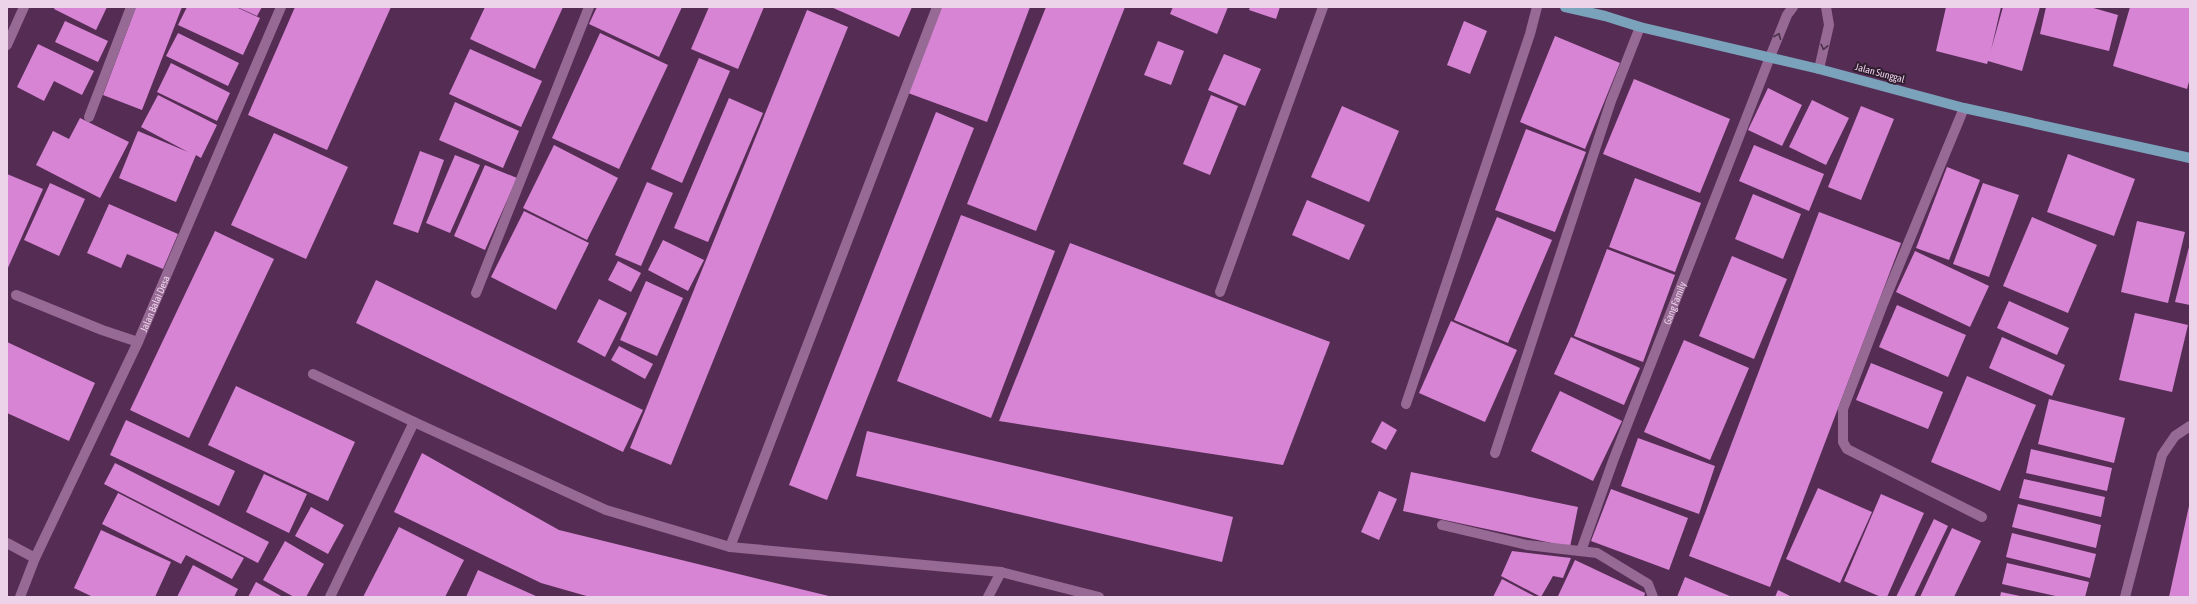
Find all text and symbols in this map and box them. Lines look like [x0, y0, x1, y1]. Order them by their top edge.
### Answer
one-way arrow [1774, 33, 1782, 40]
one-way arrow [1821, 44, 1829, 50]
street label: Jalan Sunggal [1854, 61, 1906, 85]
street label: Jalan Balai Desa [138, 273, 171, 333]
street label: Gang Family [1661, 280, 1688, 326]

